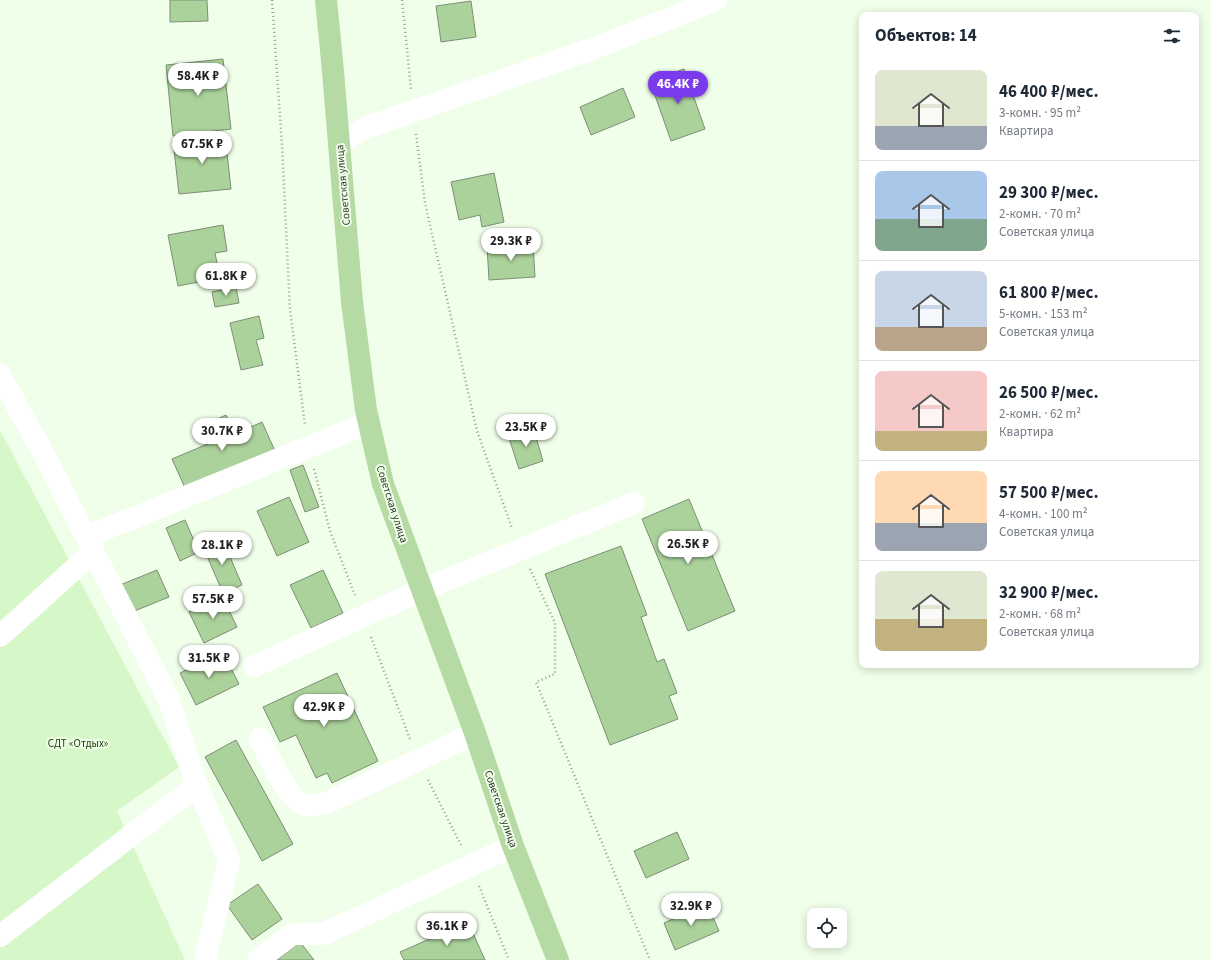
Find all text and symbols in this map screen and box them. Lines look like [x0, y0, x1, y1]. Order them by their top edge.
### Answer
text: Объектов: 14 [875, 24, 977, 48]
icon: filters [1161, 25, 1183, 47]
pin: 58.4K ₽ [161, 63, 235, 97]
text: 58.4K ₽ [177, 67, 219, 85]
pin: 46.4K ₽ [641, 71, 715, 105]
text: 46.4K ₽ [657, 75, 699, 93]
text: 46 400 ₽/мес. [999, 80, 1098, 104]
icon: home [907, 86, 955, 134]
text: 3-комн. · 95 m² [999, 104, 1081, 122]
text: Квартира [999, 122, 1054, 140]
pin: 67.5K ₽ [165, 131, 239, 165]
text: 67.5K ₽ [181, 135, 223, 153]
street label: Советская улица [332, 144, 354, 226]
text: 29 300 ₽/мес. [999, 181, 1098, 205]
icon: home [907, 187, 955, 235]
text: 2-комн. · 70 m² [999, 205, 1081, 223]
text: Советская улица [999, 223, 1094, 241]
pin: 29.3K ₽ [474, 228, 548, 262]
text: 29.3K ₽ [490, 232, 532, 250]
pin: 61.8K ₽ [189, 263, 263, 297]
text: 61.8K ₽ [205, 267, 247, 285]
text: 61 800 ₽/мес. [999, 281, 1098, 305]
icon: home [907, 287, 955, 335]
text: 5-комн. · 153 m² [999, 305, 1088, 323]
text: Советская улица [999, 323, 1094, 341]
text: 26 500 ₽/мес. [999, 381, 1098, 405]
icon: home [907, 387, 955, 435]
text: 2-комн. · 62 m² [999, 405, 1081, 423]
pin: 23.5K ₽ [489, 414, 563, 448]
pin: 30.7K ₽ [185, 418, 259, 452]
text: 23.5K ₽ [505, 418, 547, 436]
text: 30.7K ₽ [201, 422, 243, 440]
text: Квартира [999, 423, 1054, 441]
street label: Советская улица [372, 463, 412, 545]
text: 57 500 ₽/мес. [999, 481, 1098, 505]
icon: home [907, 487, 955, 535]
text: 4-комн. · 100 m² [999, 505, 1088, 523]
text: Советская улица [999, 523, 1094, 541]
pin: 26.5K ₽ [651, 531, 725, 565]
pin: 28.1K ₽ [185, 532, 259, 566]
text: 26.5K ₽ [667, 535, 709, 553]
text: 28.1K ₽ [201, 536, 243, 554]
text: 32 900 ₽/мес. [999, 581, 1098, 605]
pin: 57.5K ₽ [176, 586, 250, 620]
icon: home [907, 587, 955, 635]
text: 57.5K ₽ [192, 590, 234, 608]
text: 2-комн. · 68 m² [999, 605, 1081, 623]
text: Советская улица [999, 623, 1094, 641]
pin: 31.5K ₽ [172, 645, 246, 679]
text: 31.5K ₽ [188, 649, 230, 667]
pin: 42.9K ₽ [287, 694, 361, 728]
text: 42.9K ₽ [303, 698, 345, 716]
park label: СДТ «Отдых» [48, 736, 109, 751]
street label: Советская улица [481, 768, 521, 850]
pin: 32.9K ₽ [654, 893, 728, 927]
text: 32.9K ₽ [670, 897, 712, 915]
map controls [807, 908, 847, 948]
button: locate [807, 908, 847, 948]
pin: 36.1K ₽ [410, 913, 484, 947]
text: 36.1K ₽ [426, 917, 468, 935]

